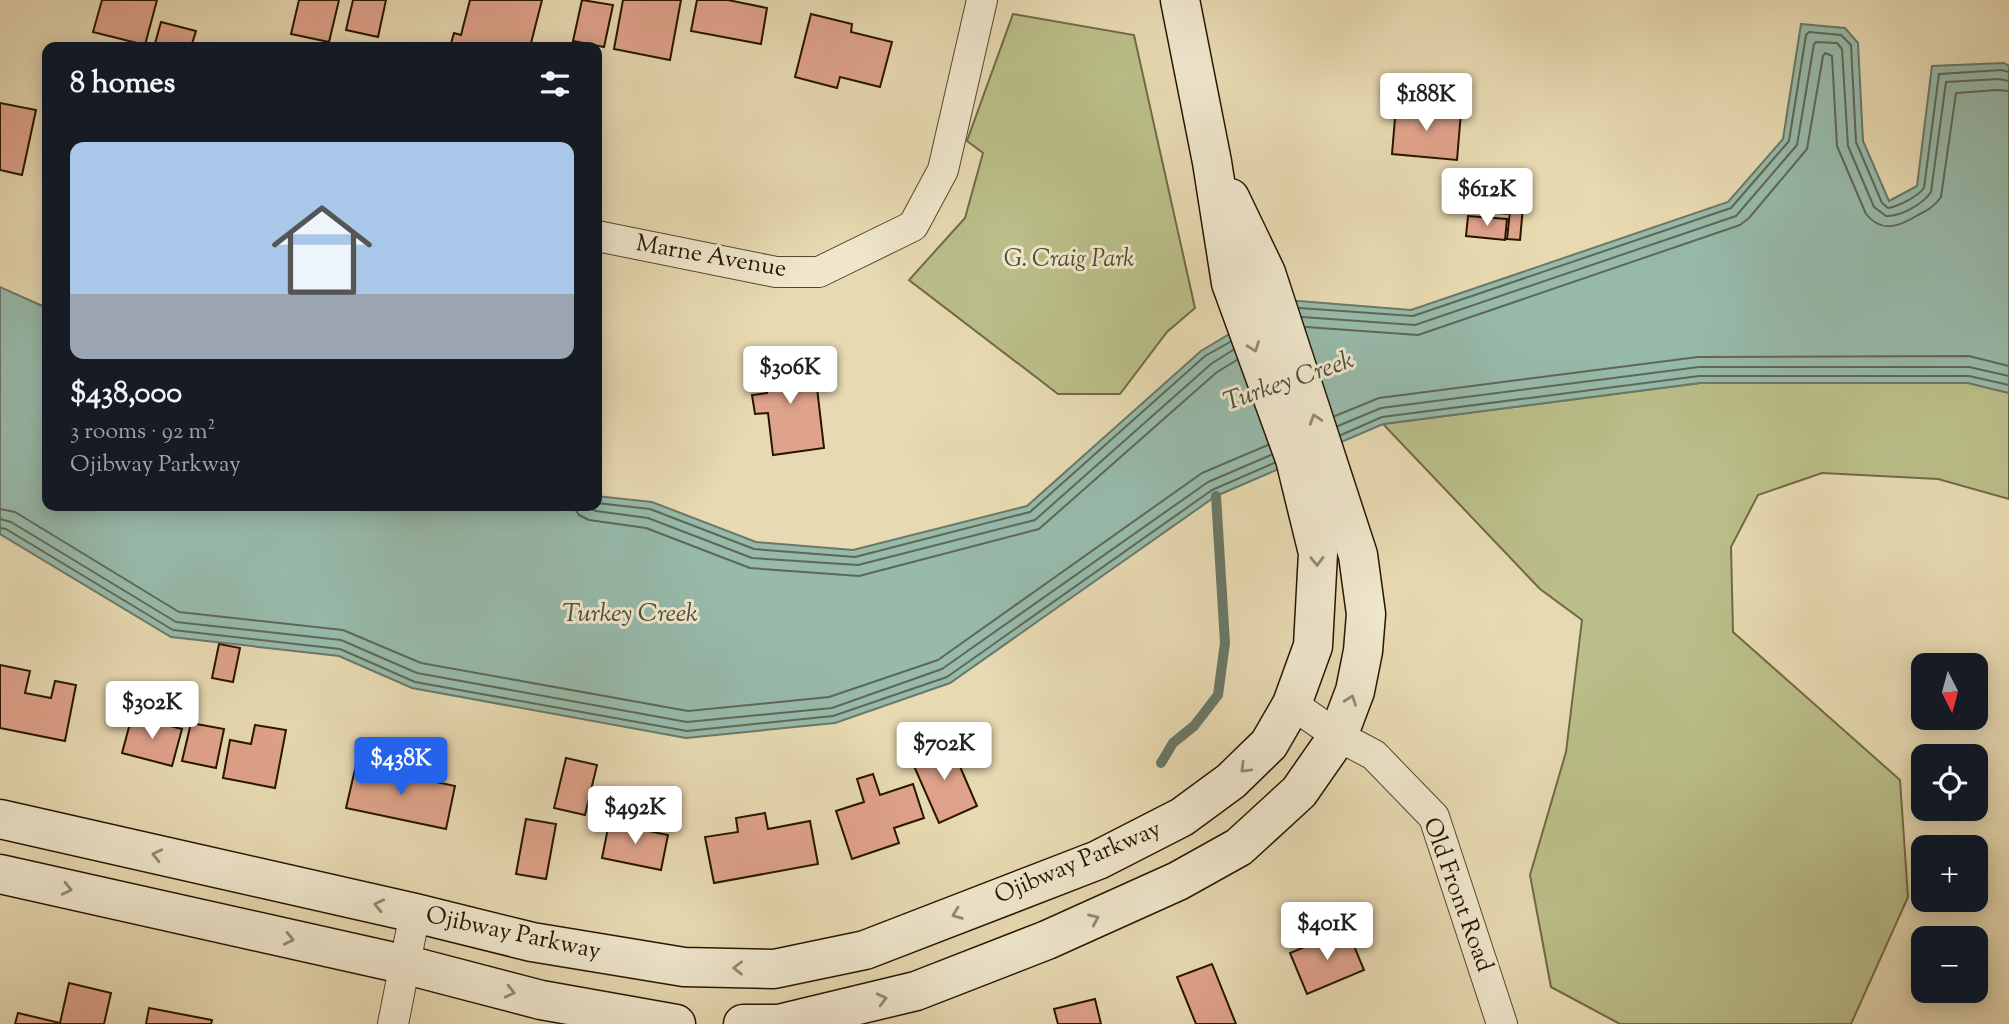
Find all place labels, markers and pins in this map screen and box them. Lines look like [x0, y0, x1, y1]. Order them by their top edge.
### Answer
pin: $188K [1377, 74, 1475, 133]
pin: $612K [1438, 168, 1536, 228]
pin: $306K [741, 346, 839, 406]
pin: $302K [103, 682, 201, 741]
pin: $702K [895, 722, 993, 782]
pin: $438K [352, 738, 450, 797]
pin: $492K [586, 786, 684, 846]
pin: $401K [1278, 902, 1376, 962]

